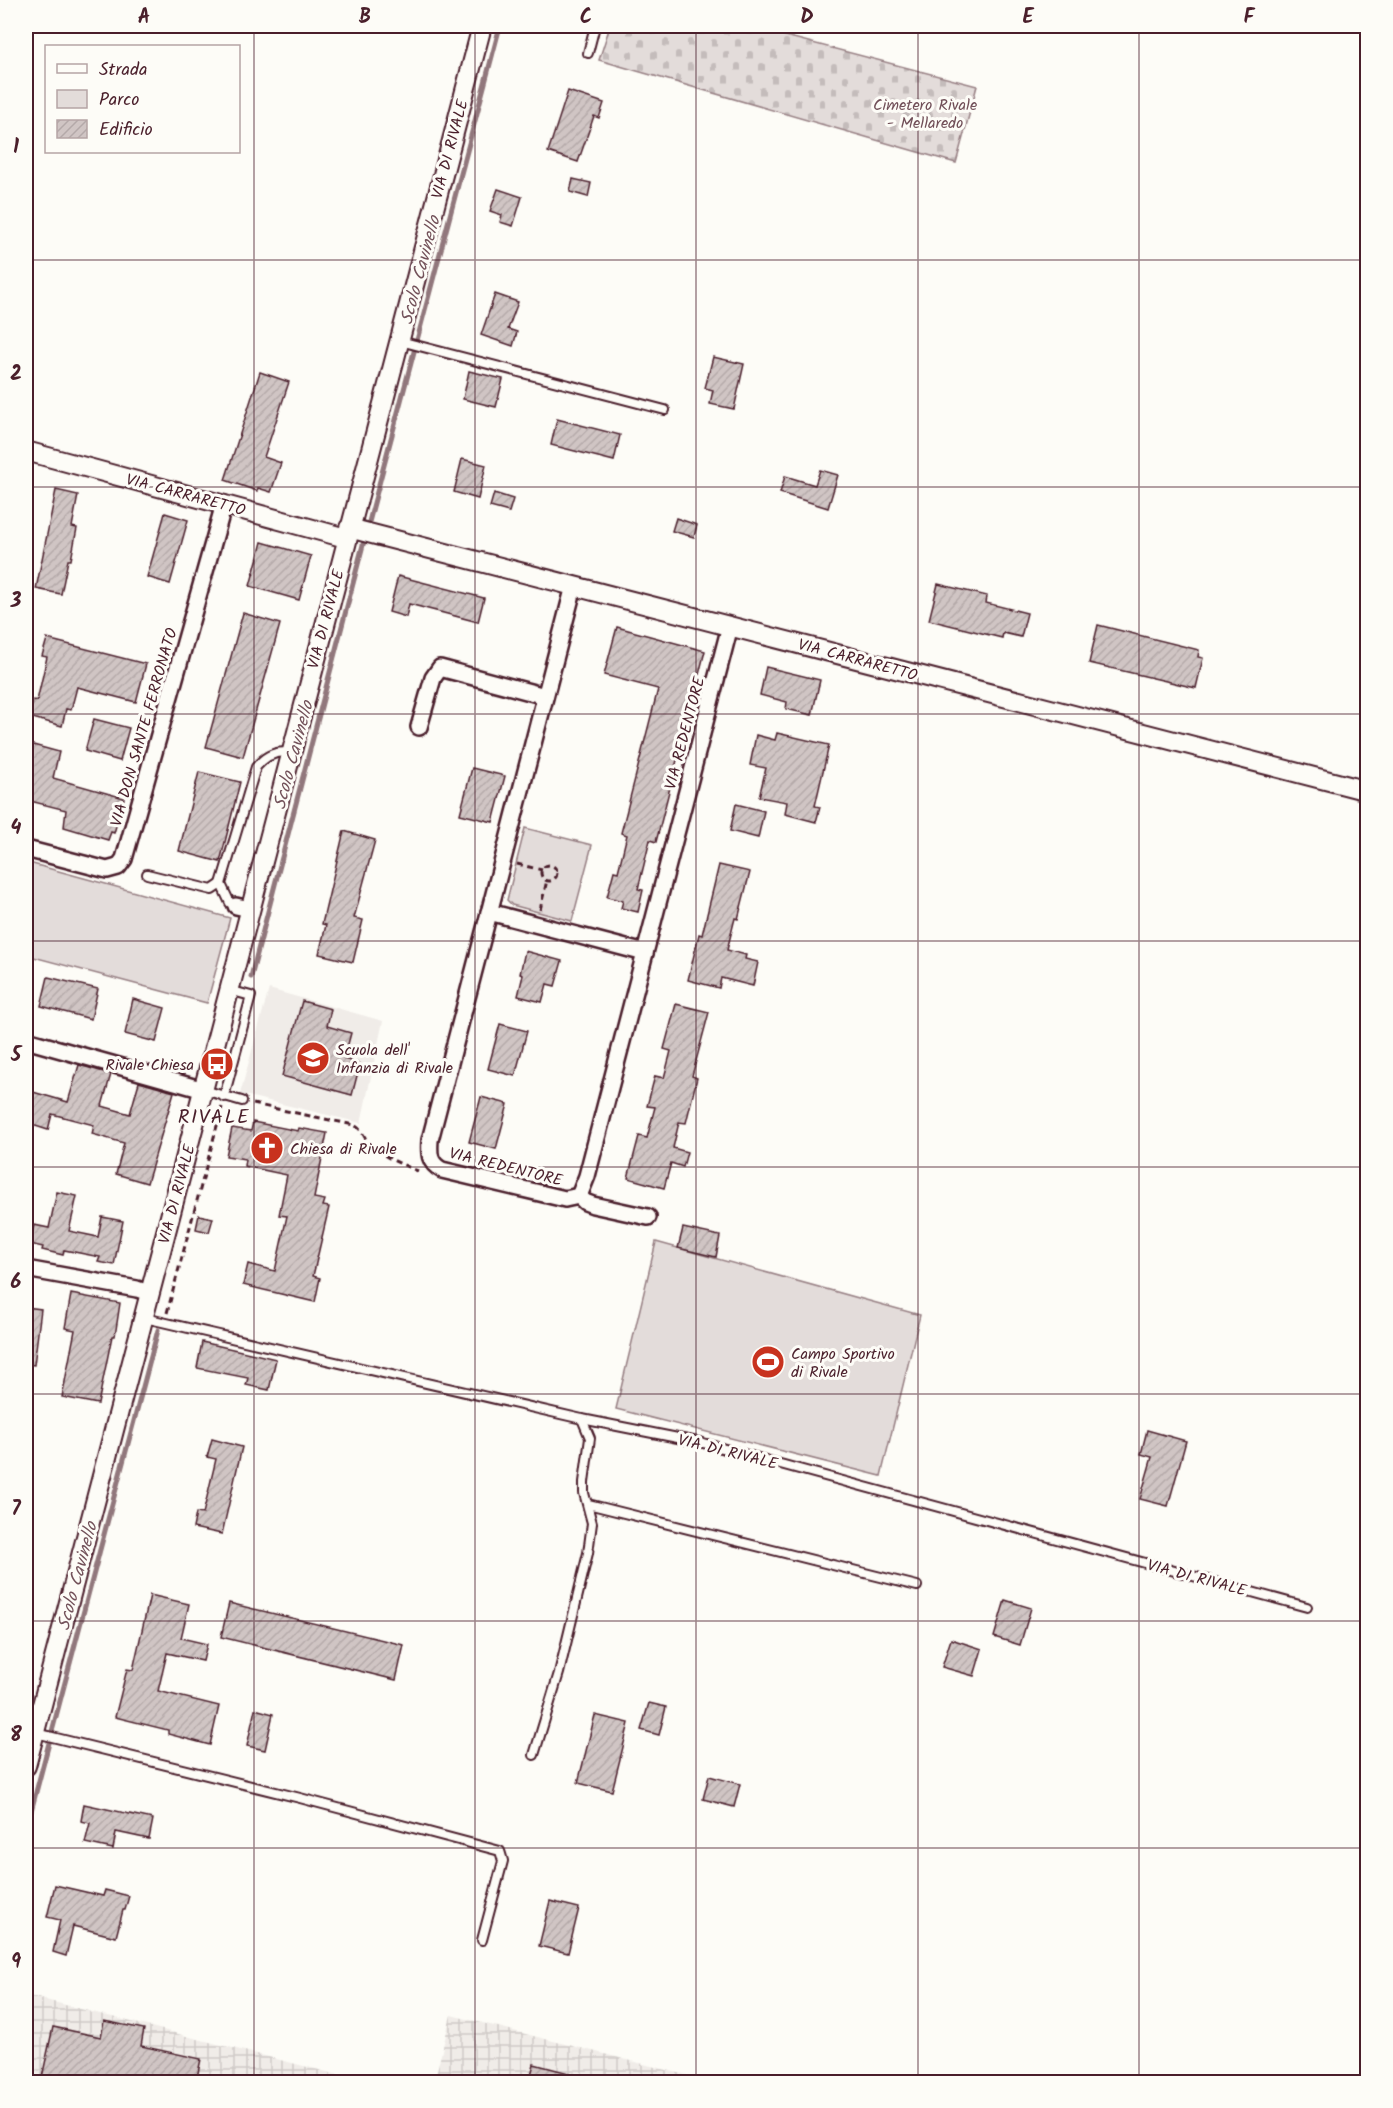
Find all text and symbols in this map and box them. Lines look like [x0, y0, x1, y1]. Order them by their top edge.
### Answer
text: A [138, 2, 150, 34]
text: B [359, 2, 371, 34]
text: C [580, 2, 592, 34]
text: D [800, 2, 814, 34]
text: E [1022, 2, 1034, 34]
text: F [1244, 2, 1256, 34]
legend [45, 45, 240, 153]
text: Strada [99, 56, 147, 85]
text: Parco [99, 86, 139, 115]
park label: Cimetero Rivale - Mellaredo [873, 93, 977, 136]
street label: VIA DI RIVALE [425, 96, 476, 202]
text: Edificio [99, 116, 153, 145]
text: 1 [13, 132, 19, 164]
water label: Scolo Cavinello [393, 211, 450, 328]
text: 2 [10, 359, 22, 391]
street label: VIA CARRARETTO [123, 467, 248, 523]
street label: VIA DI RIVALE [301, 566, 352, 672]
text: 3 [10, 586, 22, 618]
street label: VIA DON SANTE FERRONATO [104, 625, 185, 830]
street label: VIA CARRARETTO [795, 632, 920, 688]
street label: VIA REDENTORE [658, 674, 713, 793]
water label: Scolo Cavinello [266, 696, 323, 813]
text: 4 [11, 813, 22, 845]
place label: Scuola dell' Infanzia di Rivale [336, 1038, 453, 1081]
text: 5 [10, 1040, 23, 1072]
school or university icon: Scuola dell' Infanzia di Rivale [295, 1040, 331, 1076]
bus stop icon: Rivale Chiesa [199, 1046, 235, 1082]
place label: Rivale Chiesa [106, 1053, 194, 1078]
district label: RIVALE [178, 1102, 250, 1134]
church icon: Chiesa di Rivale [249, 1130, 285, 1166]
place label: Chiesa di Rivale [290, 1137, 397, 1162]
street label: VIA DI RIVALE [152, 1141, 203, 1247]
street label: VIA REDENTORE [446, 1141, 566, 1194]
text: 6 [11, 1267, 22, 1299]
place label: Campo Sportivo di Rivale [791, 1342, 895, 1385]
sports icon: Campo Sportivo di Rivale [750, 1344, 786, 1380]
street label: VIA DI RIVALE [675, 1428, 781, 1477]
text: 7 [11, 1494, 21, 1526]
water label: Scolo Cavinello [50, 1517, 107, 1634]
street label: VIA DI RIVALE [1144, 1553, 1250, 1604]
text: 8 [10, 1720, 22, 1752]
text: 9 [11, 1947, 21, 1979]

